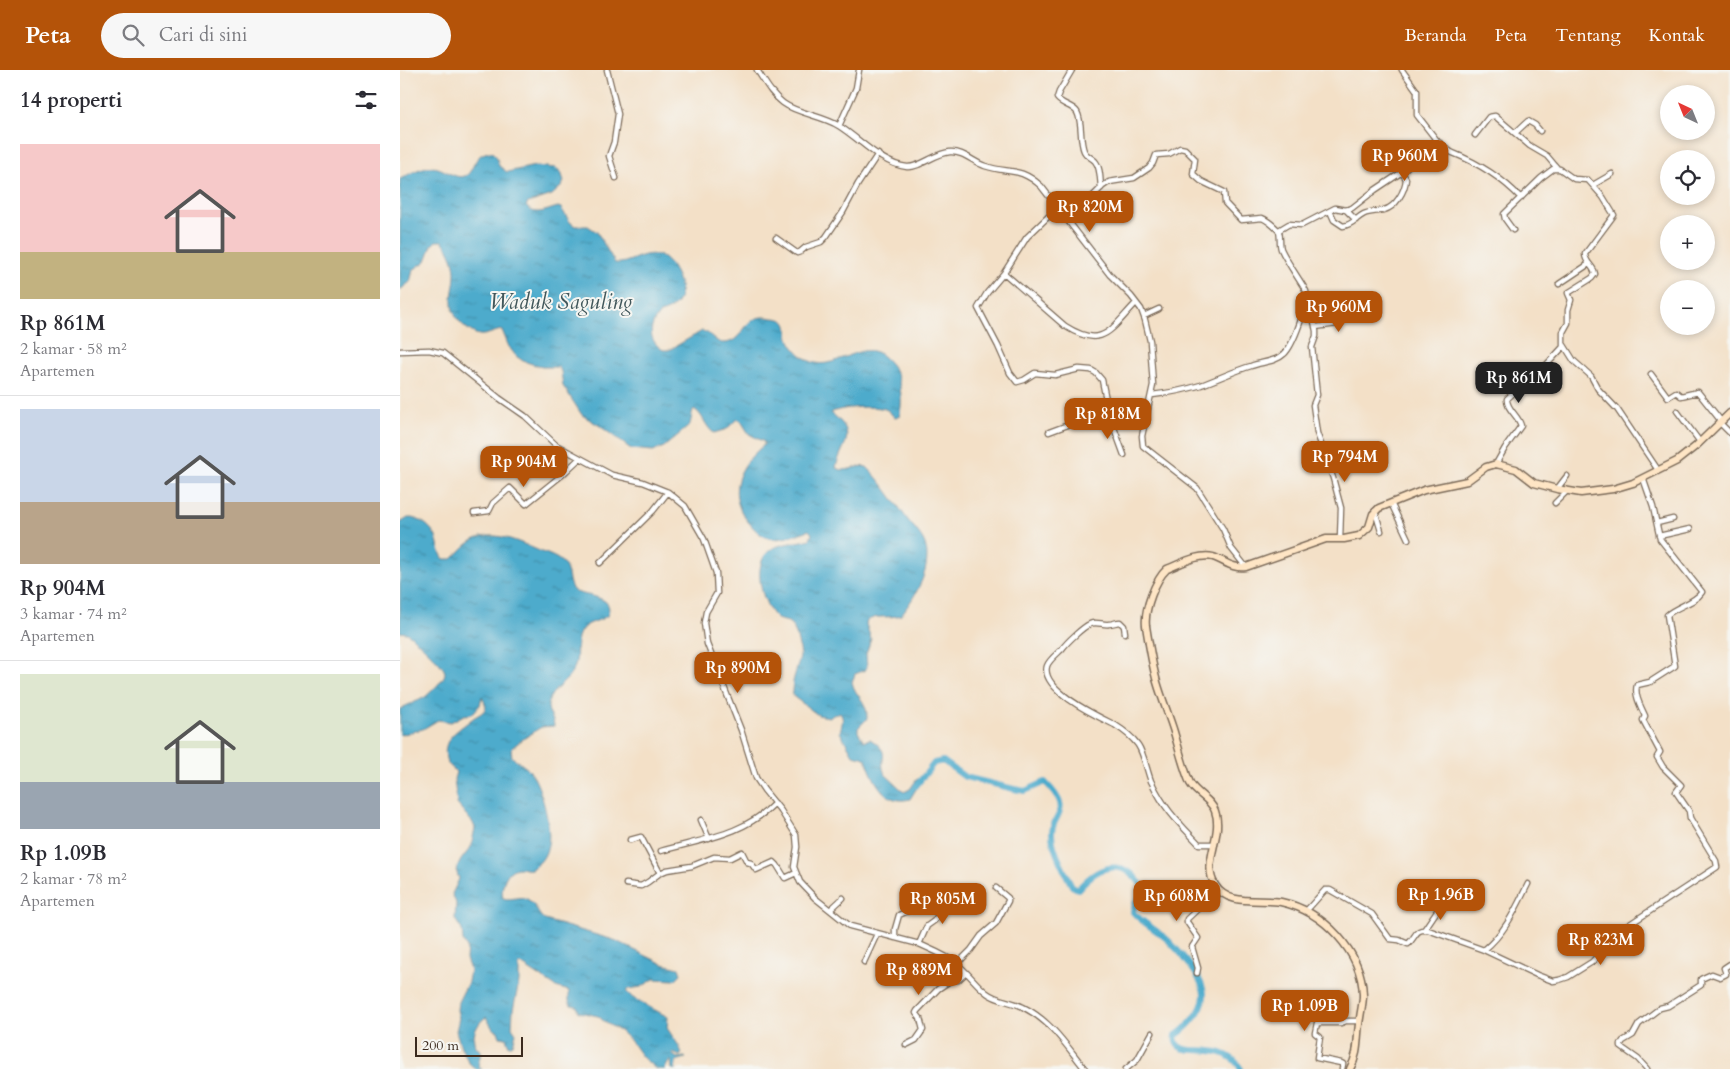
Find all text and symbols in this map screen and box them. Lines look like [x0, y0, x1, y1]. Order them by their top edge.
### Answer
search box [101, 13, 451, 58]
text: Peta [25, 19, 71, 52]
icon: search [119, 21, 147, 49]
text: Cari di sini [159, 22, 247, 48]
text: Beranda [1405, 23, 1467, 48]
text: Peta [1495, 23, 1527, 48]
text: Tentang [1555, 23, 1621, 48]
text: Kontak [1649, 23, 1705, 48]
north arrow [1660, 85, 1715, 140]
map controls [1660, 85, 1715, 335]
text: 14 properti [20, 86, 122, 115]
icon: filters [352, 86, 380, 114]
pin: Rp 960M [1359, 140, 1451, 182]
text: Rp 960M [1372, 145, 1438, 167]
button: locate [1660, 150, 1715, 205]
icon: home [155, 176, 245, 266]
pin: Rp 820M [1044, 190, 1136, 233]
text: Rp 820M [1057, 196, 1123, 218]
button: + [1660, 215, 1715, 270]
button: − [1660, 280, 1715, 335]
water label: Waduk Saguling [489, 287, 633, 317]
pin: Rp 960M [1293, 290, 1385, 333]
text: Rp 960M [1306, 296, 1372, 318]
text: Rp 861M [20, 309, 106, 338]
text: 2 kamar · 58 m² [20, 338, 126, 360]
text: Apartemen [20, 360, 95, 382]
pin: Rp 861M [1473, 362, 1565, 404]
text: Rp 861M [1486, 367, 1552, 389]
pin: Rp 818M [1062, 398, 1154, 440]
text: Rp 818M [1075, 403, 1141, 425]
pin: Rp 794M [1299, 440, 1391, 483]
icon: home [155, 442, 245, 532]
pin: Rp 904M [478, 446, 570, 488]
text: Rp 794M [1312, 446, 1378, 468]
text: Rp 904M [491, 451, 557, 473]
text: Rp 904M [20, 574, 106, 603]
text: 3 kamar · 74 m² [20, 603, 126, 625]
text: Apartemen [20, 625, 95, 647]
pin: Rp 890M [692, 652, 784, 694]
text: Rp 890M [705, 657, 771, 679]
icon: home [155, 707, 245, 797]
text: Rp 1.09B [20, 839, 107, 868]
text: 2 kamar · 78 m² [20, 868, 126, 890]
pin: Rp 1.96B [1389, 878, 1493, 921]
pin: Rp 608M [1131, 880, 1223, 922]
pin: Rp 805M [897, 882, 989, 925]
text: Rp 1.96B [1408, 884, 1474, 906]
text: Rp 608M [1144, 885, 1210, 907]
text: Rp 805M [910, 888, 976, 910]
text: Apartemen [20, 890, 95, 912]
pin: Rp 823M [1555, 924, 1647, 966]
text: Rp 823M [1568, 929, 1634, 951]
pin: Rp 889M [873, 954, 965, 996]
text: Rp 889M [886, 959, 952, 981]
pin: Rp 1.09B [1253, 990, 1357, 1032]
text: Rp 1.09B [1272, 995, 1338, 1017]
scale bar [415, 1034, 522, 1057]
text: 200 m [422, 1036, 459, 1055]

